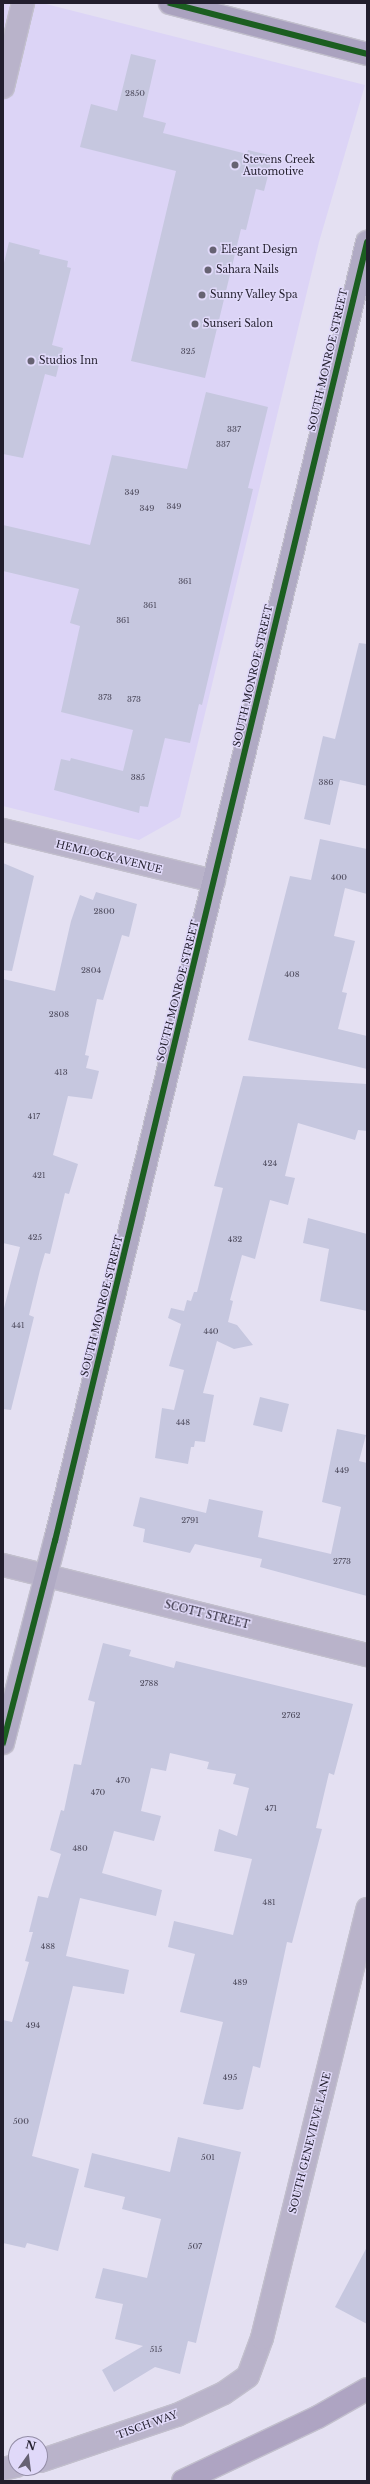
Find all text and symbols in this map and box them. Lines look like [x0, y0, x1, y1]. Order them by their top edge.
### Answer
house number: 2850 [125, 89, 145, 99]
place label: Stevens Creek Automotive [243, 153, 315, 176]
marker: Stevens Creek Automotive [230, 160, 240, 170]
place label: Elegant Design [221, 244, 298, 256]
marker: Elegant Design [208, 245, 218, 255]
place label: Sahara Nails [216, 264, 279, 276]
marker: Sahara Nails [203, 265, 213, 275]
street label: SOUTH MONROE STREET [306, 288, 350, 432]
place label: Sunny Valley Spa [210, 289, 299, 301]
marker: Sunny Valley Spa [197, 290, 207, 300]
place label: Sunseri Salon [203, 318, 273, 330]
marker: Sunseri Salon [190, 319, 200, 329]
house number: 325 [181, 347, 195, 357]
place label: Studios Inn [39, 355, 98, 367]
marker: Studios Inn [26, 356, 36, 366]
house number: 337 [227, 425, 241, 435]
house number: 337 [216, 440, 230, 450]
house number: 349 [125, 488, 139, 498]
house number: 349 [167, 502, 181, 512]
house number: 349 [140, 504, 154, 514]
house number: 361 [178, 577, 192, 587]
house number: 361 [143, 601, 157, 611]
street label: SOUTH MONROE STREET [231, 604, 275, 748]
house number: 361 [116, 616, 130, 626]
house number: 373 [98, 693, 112, 703]
house number: 373 [127, 695, 141, 705]
house number: 385 [131, 773, 145, 783]
house number: 386 [319, 778, 333, 788]
street label: HEMLOCK AVENUE [54, 838, 164, 876]
house number: 400 [331, 873, 347, 883]
house number: 2800 [93, 907, 115, 917]
street label: SOUTH MONROE STREET [155, 919, 201, 1063]
house number: 2804 [81, 966, 101, 976]
house number: 408 [284, 970, 300, 980]
house number: 2808 [49, 1010, 69, 1020]
house number: 413 [54, 1068, 68, 1078]
house number: 417 [28, 1112, 40, 1122]
house number: 424 [263, 1159, 277, 1169]
house number: 421 [32, 1171, 46, 1181]
house number: 425 [28, 1233, 42, 1243]
street label: SOUTH MONROE STREET [79, 1234, 125, 1378]
house number: 432 [228, 1235, 242, 1245]
house number: 441 [12, 1321, 24, 1331]
house number: 440 [203, 1327, 219, 1337]
house number: 448 [176, 1418, 190, 1428]
house number: 449 [335, 1466, 349, 1476]
house number: 2791 [181, 1516, 199, 1526]
house number: 2773 [333, 1557, 351, 1567]
street label: SCOTT STREET [163, 1599, 251, 1631]
house number: 2788 [140, 1679, 158, 1689]
house number: 2762 [281, 1711, 301, 1721]
house number: 470 [116, 1776, 130, 1786]
house number: 470 [91, 1788, 105, 1798]
house number: 471 [265, 1804, 277, 1814]
house number: 480 [72, 1844, 88, 1854]
house number: 481 [262, 1898, 276, 1908]
house number: 488 [41, 1942, 55, 1952]
house number: 489 [233, 1978, 247, 1988]
house number: 494 [26, 2021, 40, 2031]
street label: SOUTH GENEVIEVE LANE [287, 2071, 333, 2215]
house number: 495 [223, 2073, 237, 2083]
house number: 500 [13, 2117, 29, 2127]
house number: 501 [201, 2153, 215, 2163]
house number: 507 [188, 2242, 202, 2252]
house number: 515 [150, 2345, 162, 2355]
street label: TISCH WAY [115, 2408, 179, 2442]
north arrow [8, 2436, 48, 2476]
text: N [24, 2437, 37, 2453]

